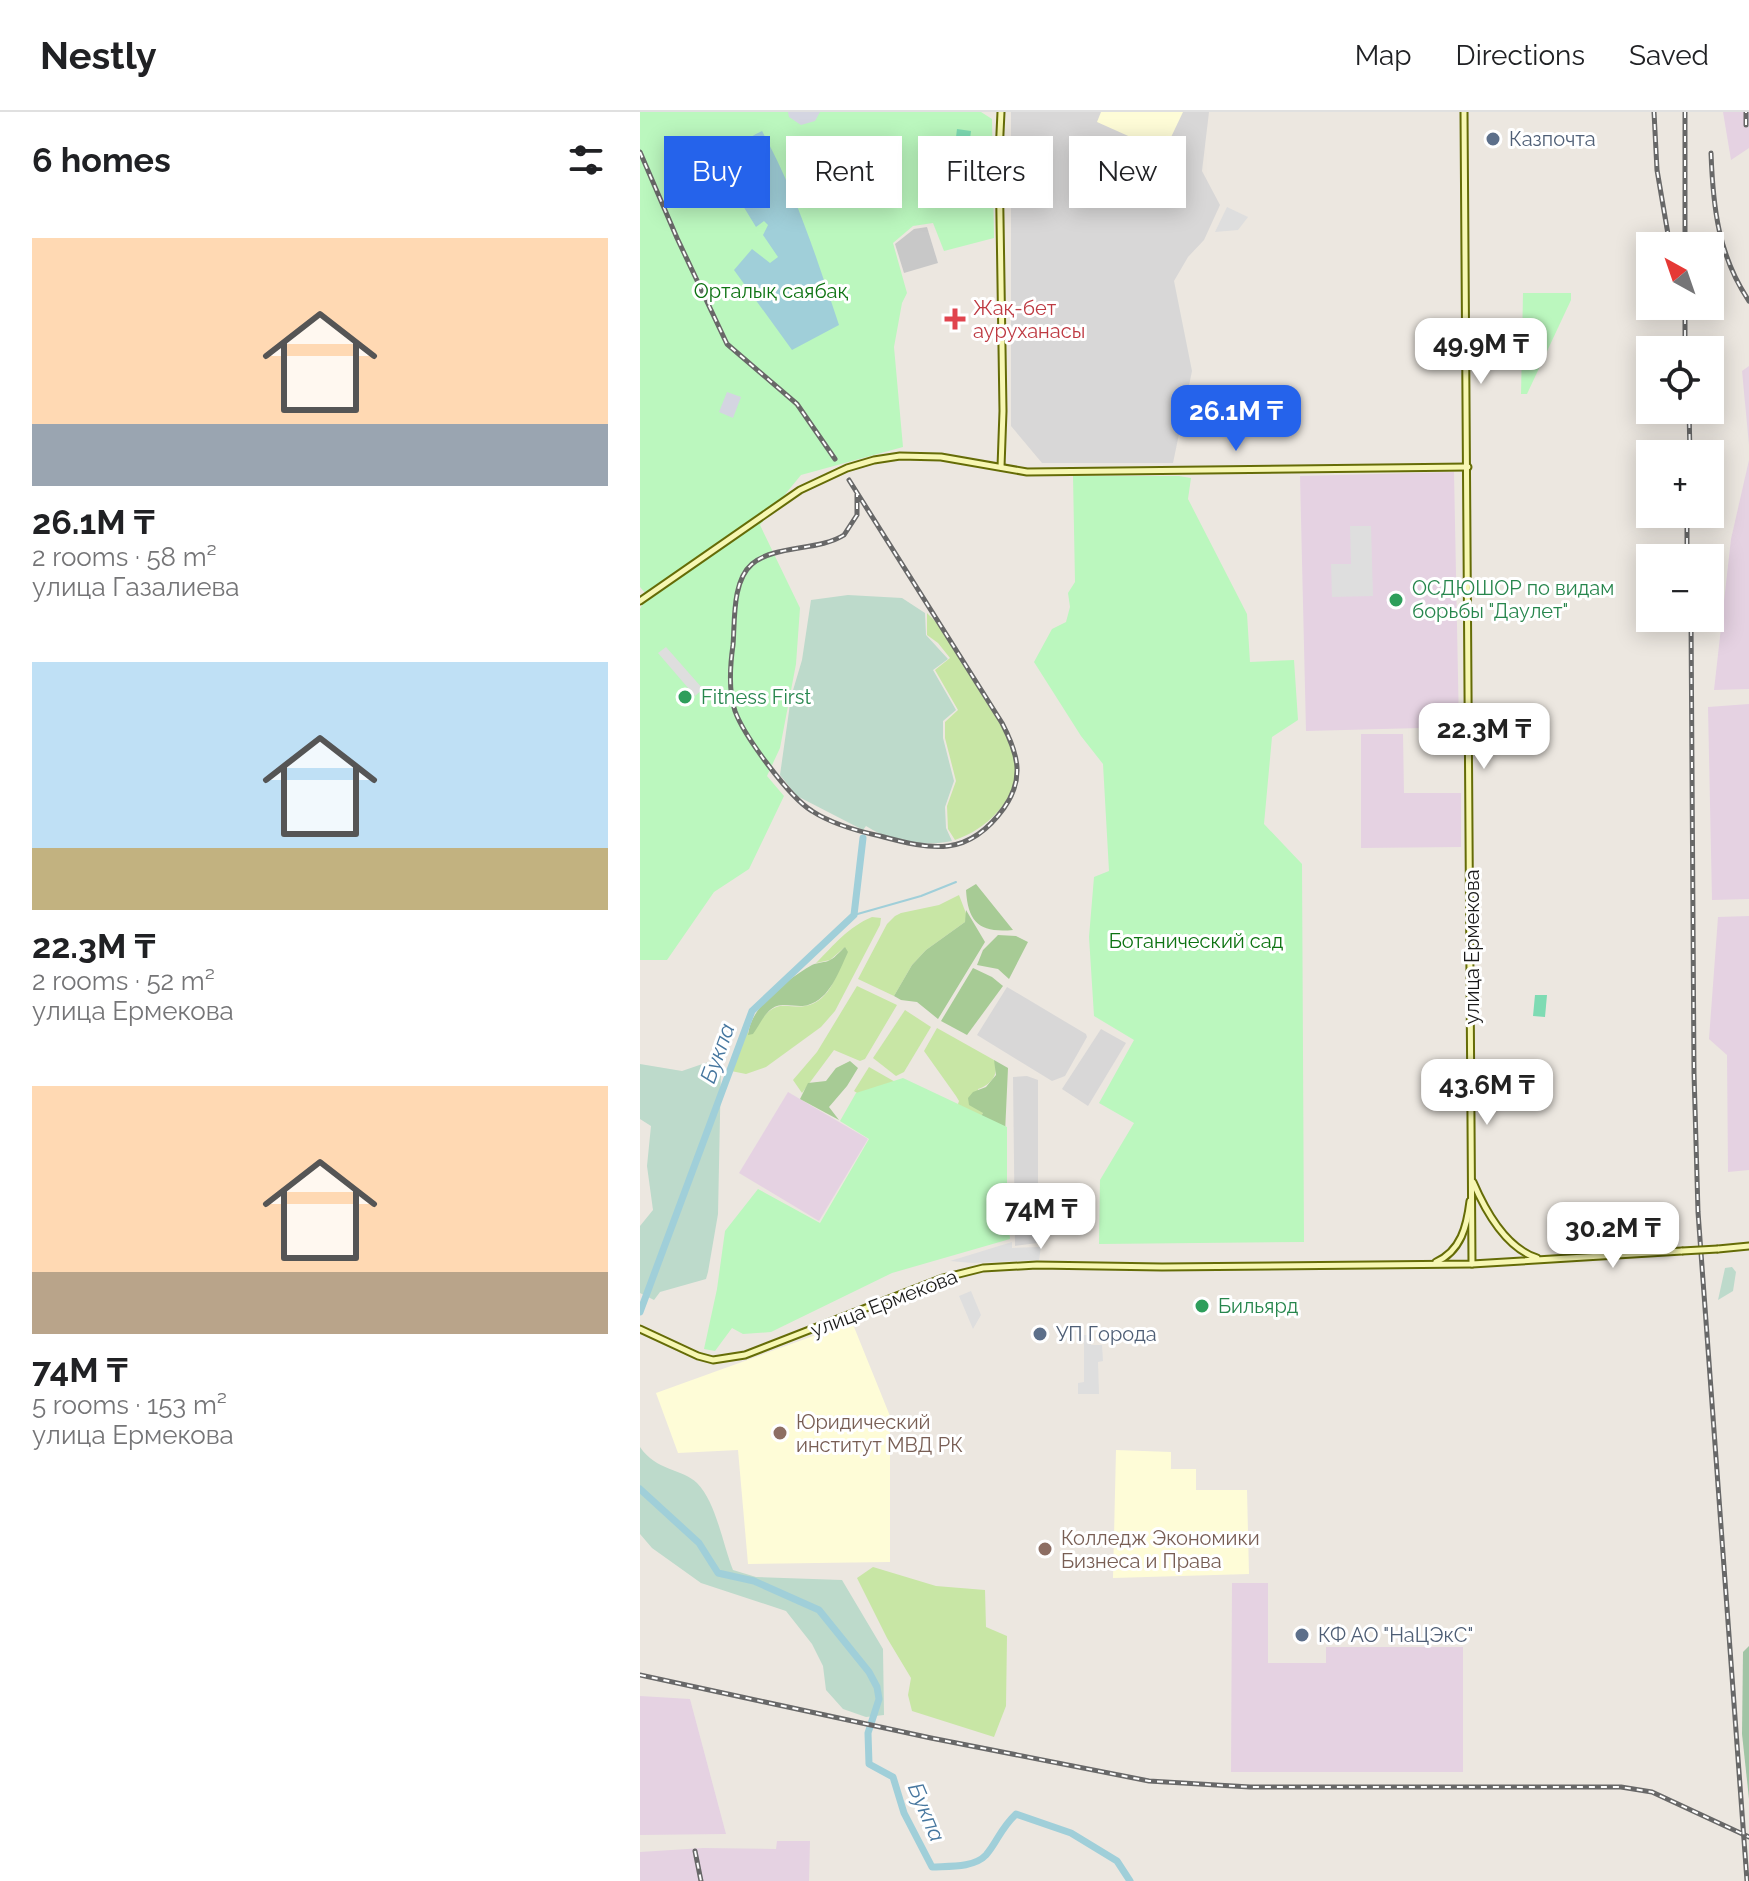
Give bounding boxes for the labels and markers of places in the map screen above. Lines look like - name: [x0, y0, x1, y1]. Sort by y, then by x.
- place label: Казпочта: [1509, 127, 1596, 151]
- marker: Казпочта: [1484, 130, 1502, 148]
- place label: Жақ-бет ауруханасы: [973, 296, 1085, 343]
- marker: Жақ-бет ауруханасы: [944, 308, 966, 330]
- pin: 49.9M ₸: [1407, 318, 1555, 386]
- pin: 26.1M ₸: [1162, 385, 1310, 453]
- place label: ОСДЮШОР по видам борьбы "Даулет": [1412, 576, 1614, 623]
- marker: ОСДЮШОР по видам борьбы "Даулет": [1387, 591, 1405, 609]
- place label: Fitness First: [701, 685, 811, 709]
- marker: Fitness First: [676, 688, 694, 706]
- pin: 22.3M ₸: [1410, 703, 1558, 771]
- pin: 43.6M ₸: [1413, 1059, 1561, 1127]
- pin: 74M ₸: [985, 1183, 1097, 1251]
- pin: 30.2M ₸: [1539, 1202, 1687, 1270]
- place label: Бильярд: [1218, 1294, 1299, 1318]
- marker: Бильярд: [1193, 1297, 1211, 1315]
- place label: УП Города: [1056, 1322, 1157, 1346]
- marker: УП Города: [1031, 1325, 1049, 1343]
- place label: Юридический институт МВД РК: [796, 1410, 963, 1457]
- marker: Юридический институт МВД РК: [771, 1424, 789, 1442]
- place label: Колледж Экономики Бизнеса и Права: [1061, 1526, 1260, 1573]
- marker: Колледж Экономики Бизнеса и Права: [1036, 1540, 1054, 1558]
- place label: КФ АО "НаЦЭкС": [1318, 1623, 1473, 1647]
- marker: КФ АО "НаЦЭкС": [1293, 1626, 1311, 1644]

